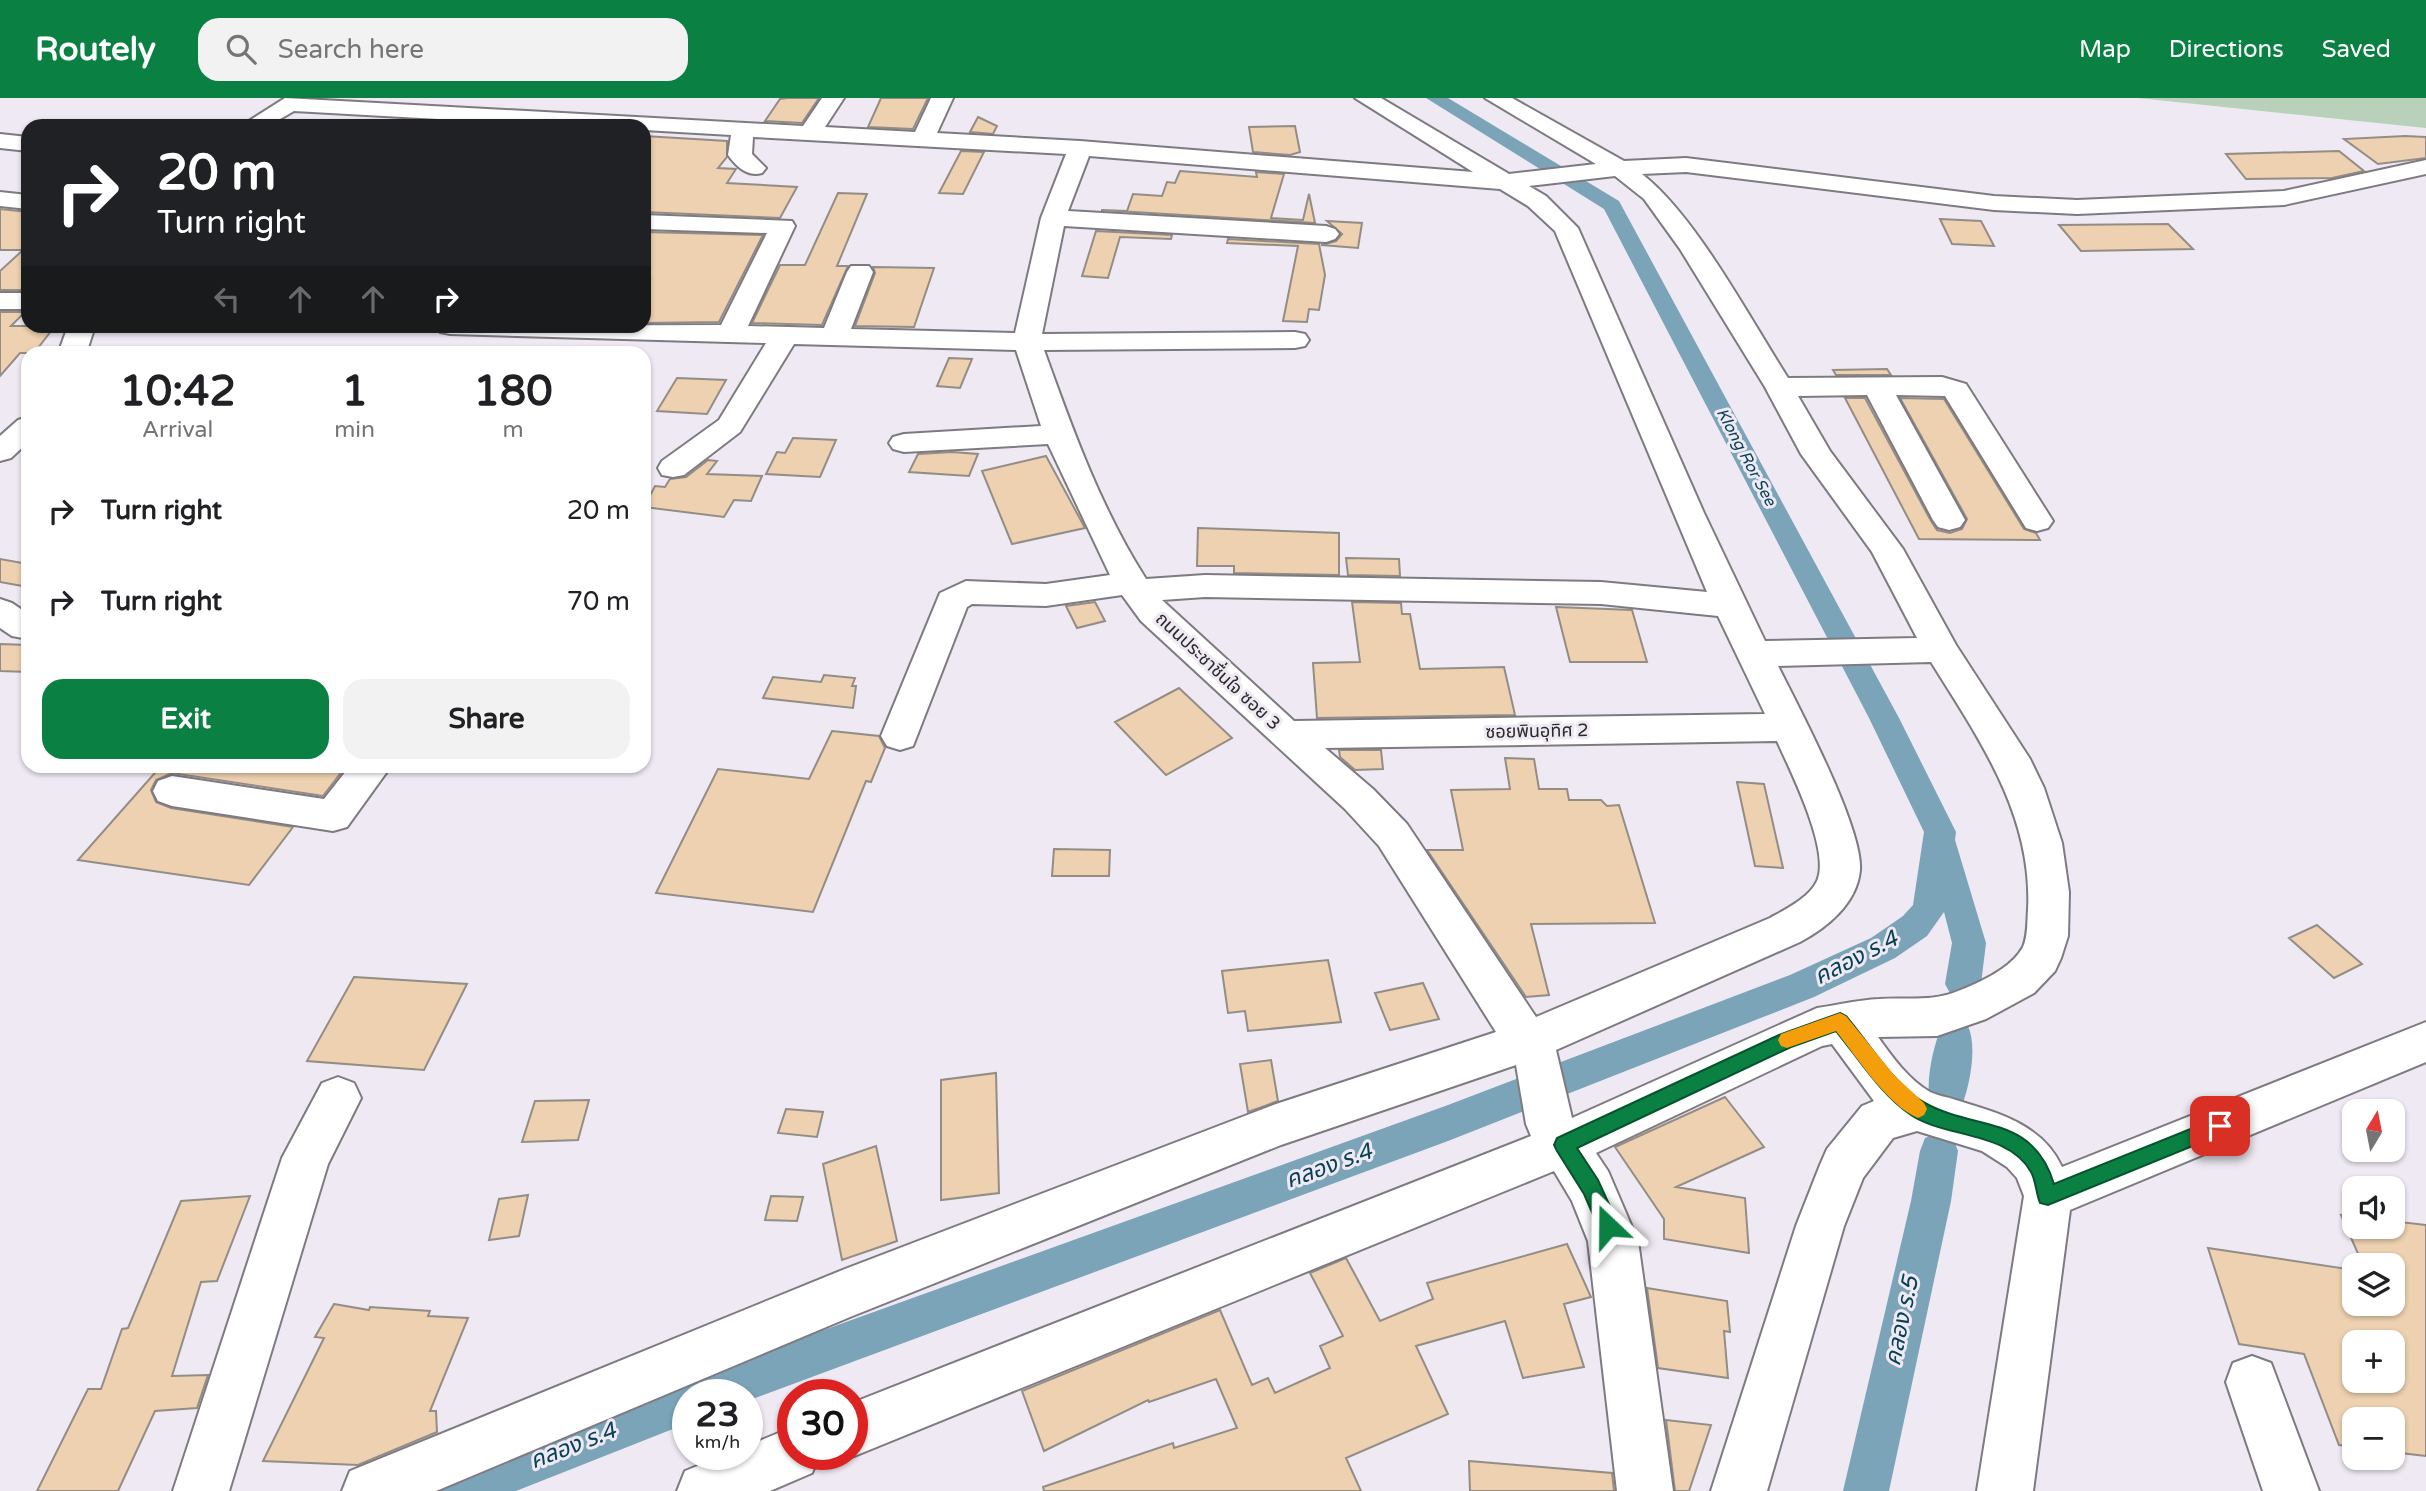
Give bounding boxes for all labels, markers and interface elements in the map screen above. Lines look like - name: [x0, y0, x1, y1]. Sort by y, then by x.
- search box: [198, 18, 688, 81]
- text: Routely: [35, 30, 156, 69]
- icon: search: [222, 30, 260, 68]
- text: Search here: [278, 34, 424, 65]
- text: Map: [2079, 35, 2131, 64]
- text: Directions: [2169, 35, 2284, 64]
- text: Saved: [2322, 35, 2391, 64]
- text: 20 m: [157, 144, 276, 203]
- icon: right: [42, 147, 133, 238]
- text: Turn right: [157, 204, 306, 242]
- icon: left: [208, 280, 246, 318]
- icon: ahead: [281, 280, 319, 318]
- icon: ahead: [354, 280, 392, 318]
- icon: right: [427, 280, 465, 318]
- text: 10:42: [119, 366, 236, 417]
- text: 1: [341, 366, 368, 417]
- text: 180: [473, 366, 553, 417]
- water label: Klong Ror See: [1712, 405, 1781, 510]
- text: Arrival: [142, 416, 213, 444]
- text: min: [334, 416, 375, 444]
- text: m: [502, 416, 524, 444]
- icon: right: [42, 492, 80, 530]
- text: Turn right: [101, 495, 222, 526]
- text: 20 m: [567, 495, 630, 526]
- icon: right: [42, 583, 80, 621]
- text: Turn right: [101, 586, 222, 617]
- text: 70 m: [567, 586, 630, 617]
- street label: ถนนประชาชื่นใจ ซอย 3: [1151, 606, 1286, 735]
- button: Exit: [42, 679, 329, 759]
- button: Share: [343, 679, 630, 759]
- street label: ซอยพินอุทิศ 2: [1485, 719, 1589, 743]
- water label: คลอง ร.4: [1810, 924, 1904, 991]
- pin: [2190, 1096, 2250, 1156]
- north arrow: [2342, 1099, 2404, 1162]
- map controls: [2342, 1099, 2405, 1470]
- icon: arrive: [2201, 1107, 2239, 1145]
- water label: คลอง ร.4: [1282, 1137, 1378, 1195]
- button: sound: [2342, 1176, 2405, 1239]
- position arrow: [1571, 1189, 1645, 1263]
- button: layers: [2342, 1253, 2405, 1316]
- water label: คลอง ร.5: [1879, 1271, 1926, 1368]
- button: +: [2342, 1330, 2405, 1393]
- speed limit sign: 30: [777, 1379, 868, 1470]
- text: 23: [696, 1394, 739, 1436]
- button: −: [2342, 1407, 2405, 1470]
- water label: คลอง ร.4: [526, 1416, 621, 1475]
- text: km/h: [695, 1431, 740, 1453]

